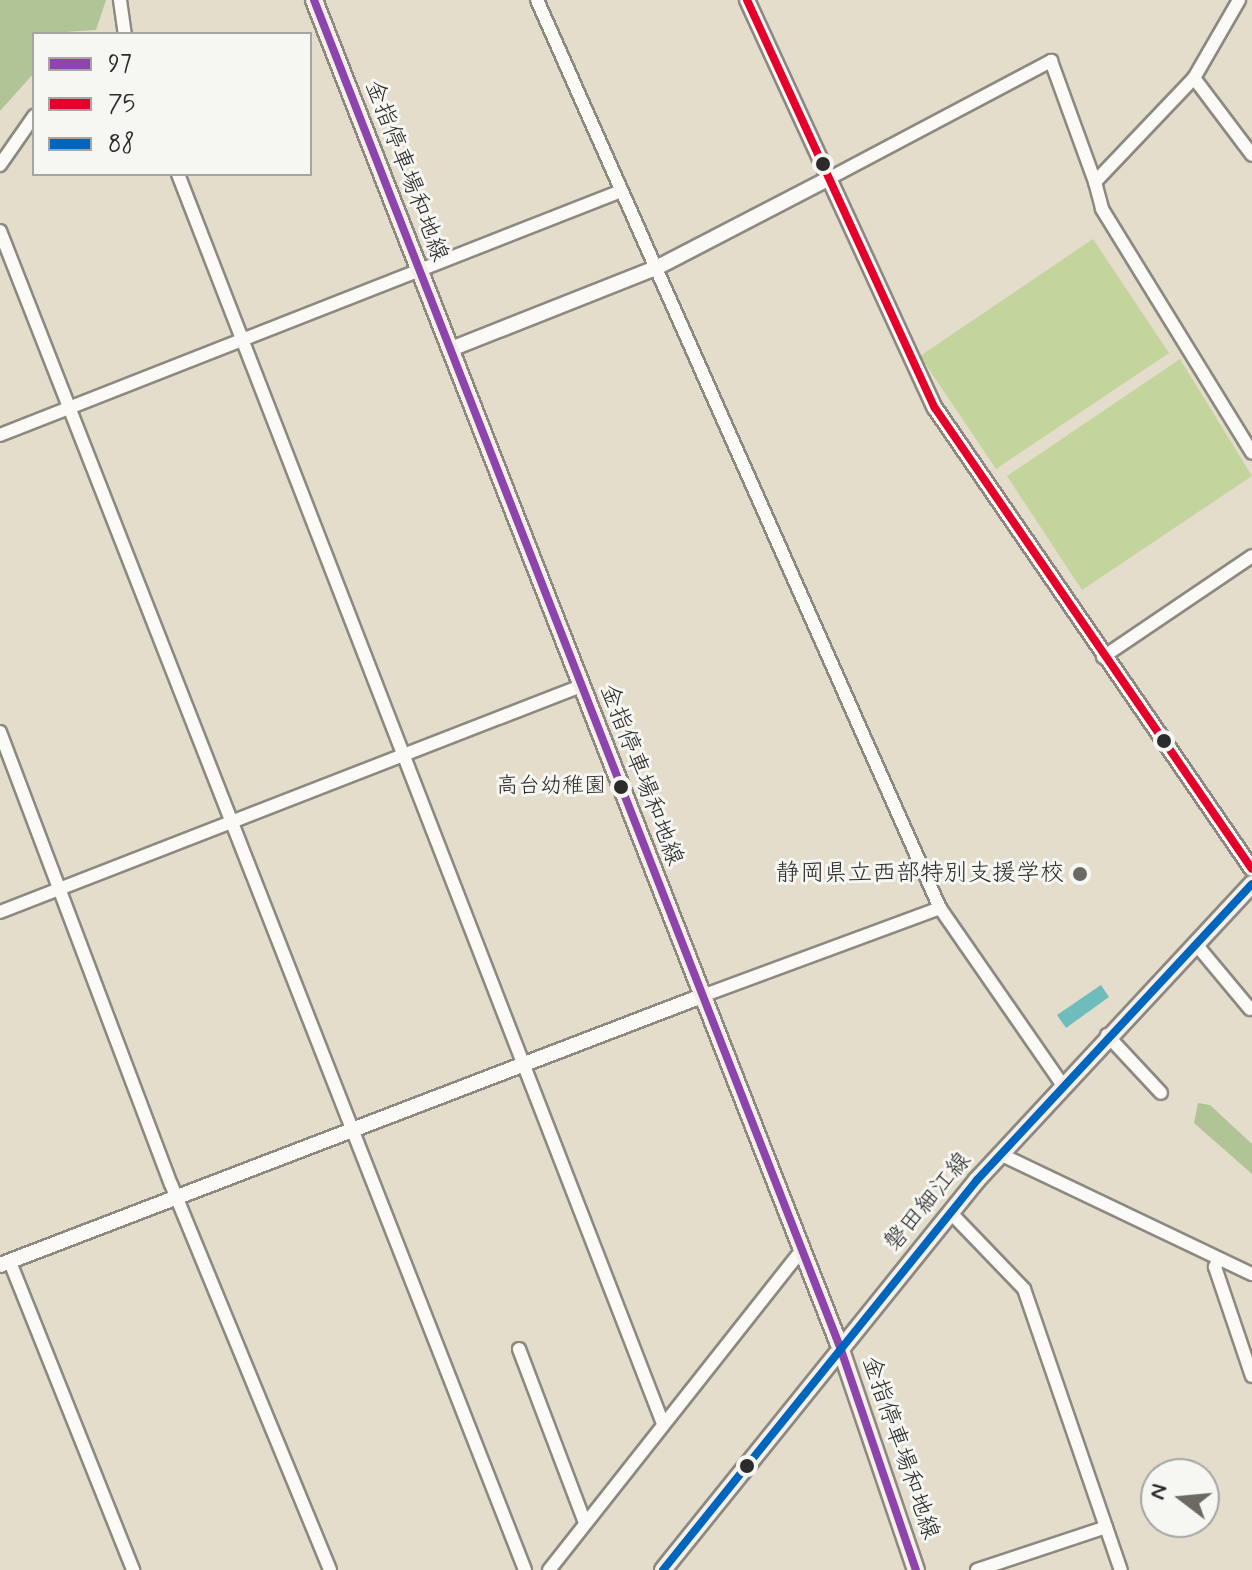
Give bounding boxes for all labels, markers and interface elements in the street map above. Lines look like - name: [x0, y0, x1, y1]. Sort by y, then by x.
- legend: [32, 32, 312, 176]
- text: 97: [108, 49, 132, 80]
- street label: 金指停車場和地線: [358, 76, 454, 266]
- text: 75: [108, 89, 135, 120]
- text: 88: [108, 129, 135, 160]
- unlabelled marker: [815, 156, 831, 172]
- street label: 金指停車場和地線: [593, 680, 689, 870]
- unlabelled marker: [1156, 733, 1172, 749]
- place label: 高台幼稚園: [496, 774, 606, 800]
- marker: 高台幼稚園: [613, 779, 629, 795]
- place label: 静岡県立西部特別支援学校: [776, 860, 1064, 888]
- marker: 静岡県立西部特別支援学校: [1071, 865, 1089, 883]
- street label: 磐田細江線: [878, 1147, 978, 1257]
- street label: 金指停車場和地線: [855, 1353, 945, 1543]
- unlabelled marker: [739, 1458, 755, 1474]
- north arrow: [1140, 1458, 1220, 1538]
- text: N: [1143, 1481, 1174, 1503]

